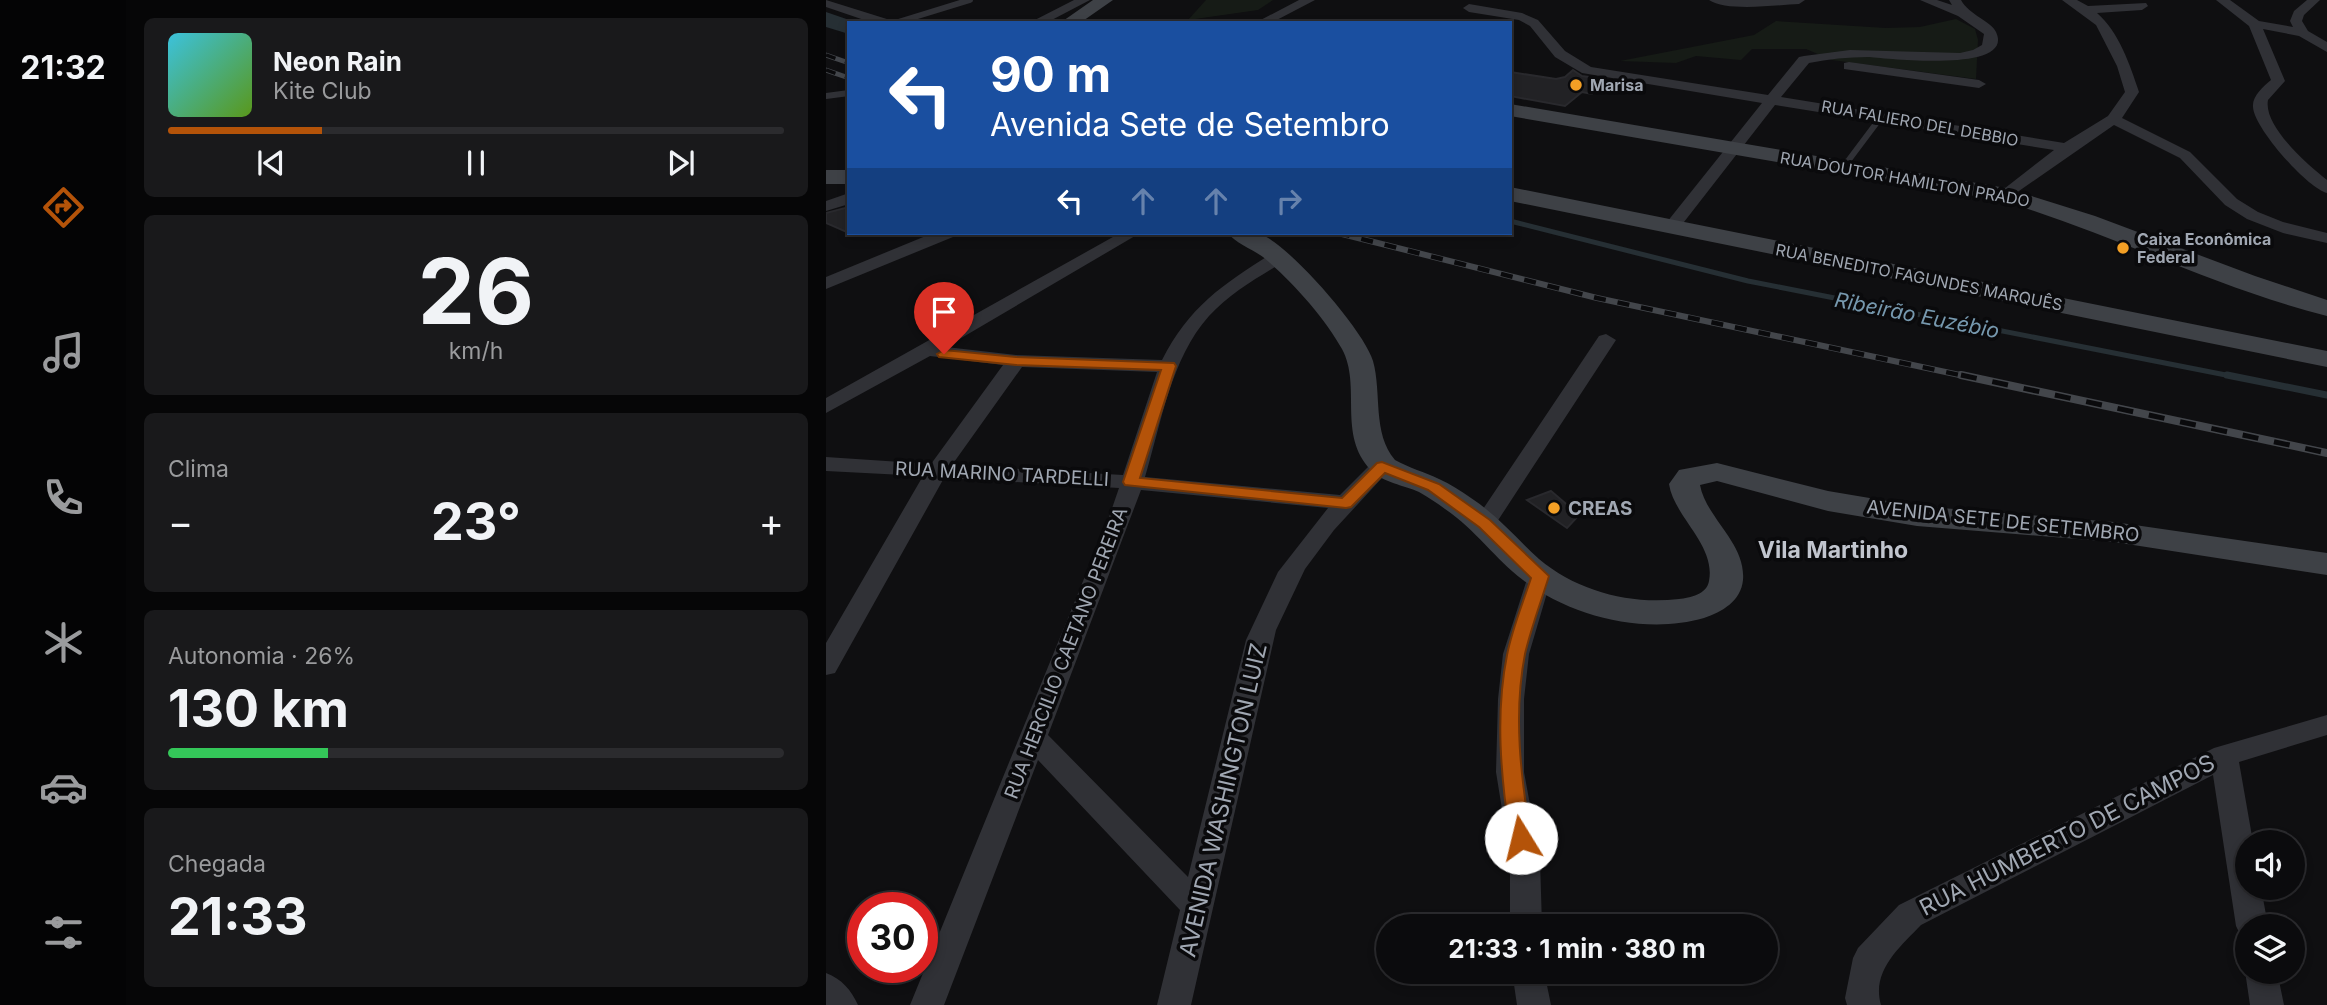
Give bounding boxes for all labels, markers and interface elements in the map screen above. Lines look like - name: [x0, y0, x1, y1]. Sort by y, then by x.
- text: 90 m: [990, 45, 1111, 104]
- text: Neon Rain: [273, 46, 402, 77]
- text: 21:32: [20, 48, 106, 87]
- icon: left: [875, 49, 966, 140]
- place label: Marisa: [1590, 75, 1643, 95]
- text: Kite Club: [273, 77, 372, 105]
- marker: Marisa: [1568, 77, 1584, 93]
- street label: RUA FALIERO DEL DEBBIO: [1820, 96, 2020, 150]
- text: Avenida Sete de Setembro: [990, 105, 1390, 144]
- icon: previous: [252, 144, 290, 182]
- icon: pause: [457, 144, 495, 182]
- icon: next: [662, 144, 700, 182]
- street label: RUA DOUTOR HAMILTON PRADO: [1779, 147, 2031, 211]
- icon: left: [1051, 182, 1089, 220]
- icon: ahead: [1124, 182, 1162, 220]
- icon: ahead: [1197, 182, 1235, 220]
- icon: right: [1270, 182, 1308, 220]
- icon: directions: [39, 183, 88, 232]
- place label: Caixa Econômica Federal: [2137, 229, 2271, 267]
- text: 26: [418, 236, 534, 346]
- street label: RUA BENEDITO FAGUNDES MARQUÊS: [1774, 239, 2064, 315]
- marker: Caixa Econômica Federal: [2115, 240, 2131, 256]
- pin: [914, 282, 974, 354]
- water label: Ribeirão Euzébio: [1833, 287, 2001, 343]
- icon: arrive: [925, 293, 963, 331]
- icon: music: [39, 328, 88, 377]
- text: km/h: [449, 337, 503, 365]
- text: Clima: [168, 455, 229, 483]
- street label: RUA MARINO TARDELLI: [895, 457, 1109, 491]
- icon: phone: [39, 473, 88, 522]
- text: 23°: [431, 490, 521, 553]
- street label: AVENIDA SETE DE SETEMBRO: [1866, 495, 2140, 547]
- place label: CREAS: [1568, 497, 1632, 520]
- text: −: [168, 499, 193, 545]
- text: +: [759, 499, 784, 545]
- marker: CREAS: [1546, 500, 1562, 516]
- street label: RUA HERCILIO CAETANO PEREIRA: [1000, 504, 1132, 802]
- district label: Vila Martinho: [1758, 536, 1908, 564]
- icon: climate: [39, 618, 88, 667]
- street label: AVENIDA WASHINGTON LUIZ: [1173, 640, 1273, 960]
- text: Autonomia · 26%: [168, 642, 355, 670]
- text: 130 km: [168, 677, 349, 740]
- street label: RUA HUMBERTO DE CAMPOS: [1915, 748, 2219, 922]
- icon: car: [39, 763, 88, 812]
- position arrow: [1484, 801, 1558, 875]
- map controls: [2235, 830, 2305, 984]
- button: sound: [2235, 830, 2305, 900]
- text: Chegada: [168, 850, 266, 878]
- text: 21:33: [168, 885, 308, 948]
- speed limit sign: 30: [847, 892, 938, 983]
- icon: filters: [39, 908, 88, 957]
- button: layers: [2235, 914, 2305, 984]
- text: 21:33 · 1 min · 380 m: [1448, 933, 1706, 964]

